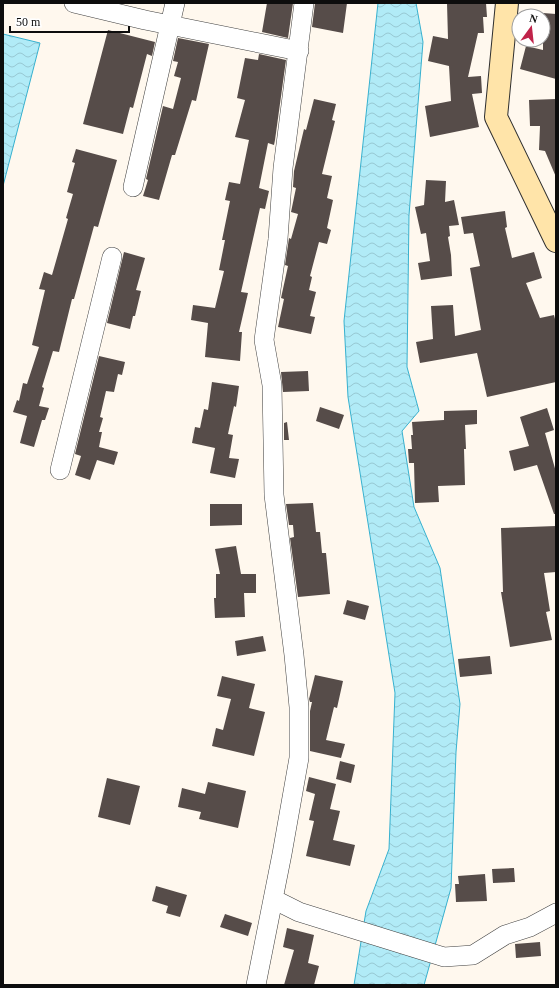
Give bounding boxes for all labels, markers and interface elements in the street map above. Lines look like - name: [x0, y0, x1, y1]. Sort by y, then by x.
- scale bar: [10, 8, 129, 34]
- north arrow: [511, 8, 551, 48]
- text: N: [528, 12, 539, 25]
- text: 50 m: [16, 15, 41, 29]

